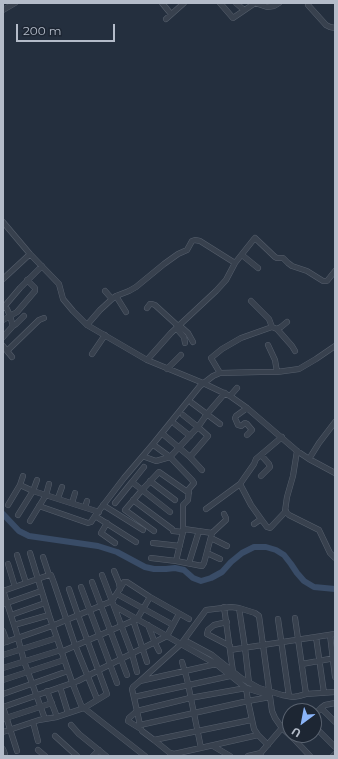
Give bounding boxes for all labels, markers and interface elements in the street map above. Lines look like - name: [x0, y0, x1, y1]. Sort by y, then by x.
- scale bar: [18, 16, 117, 42]
- text: 200 m: [23, 23, 62, 38]
- north arrow: [282, 703, 322, 743]
- text: U: [289, 724, 304, 741]

